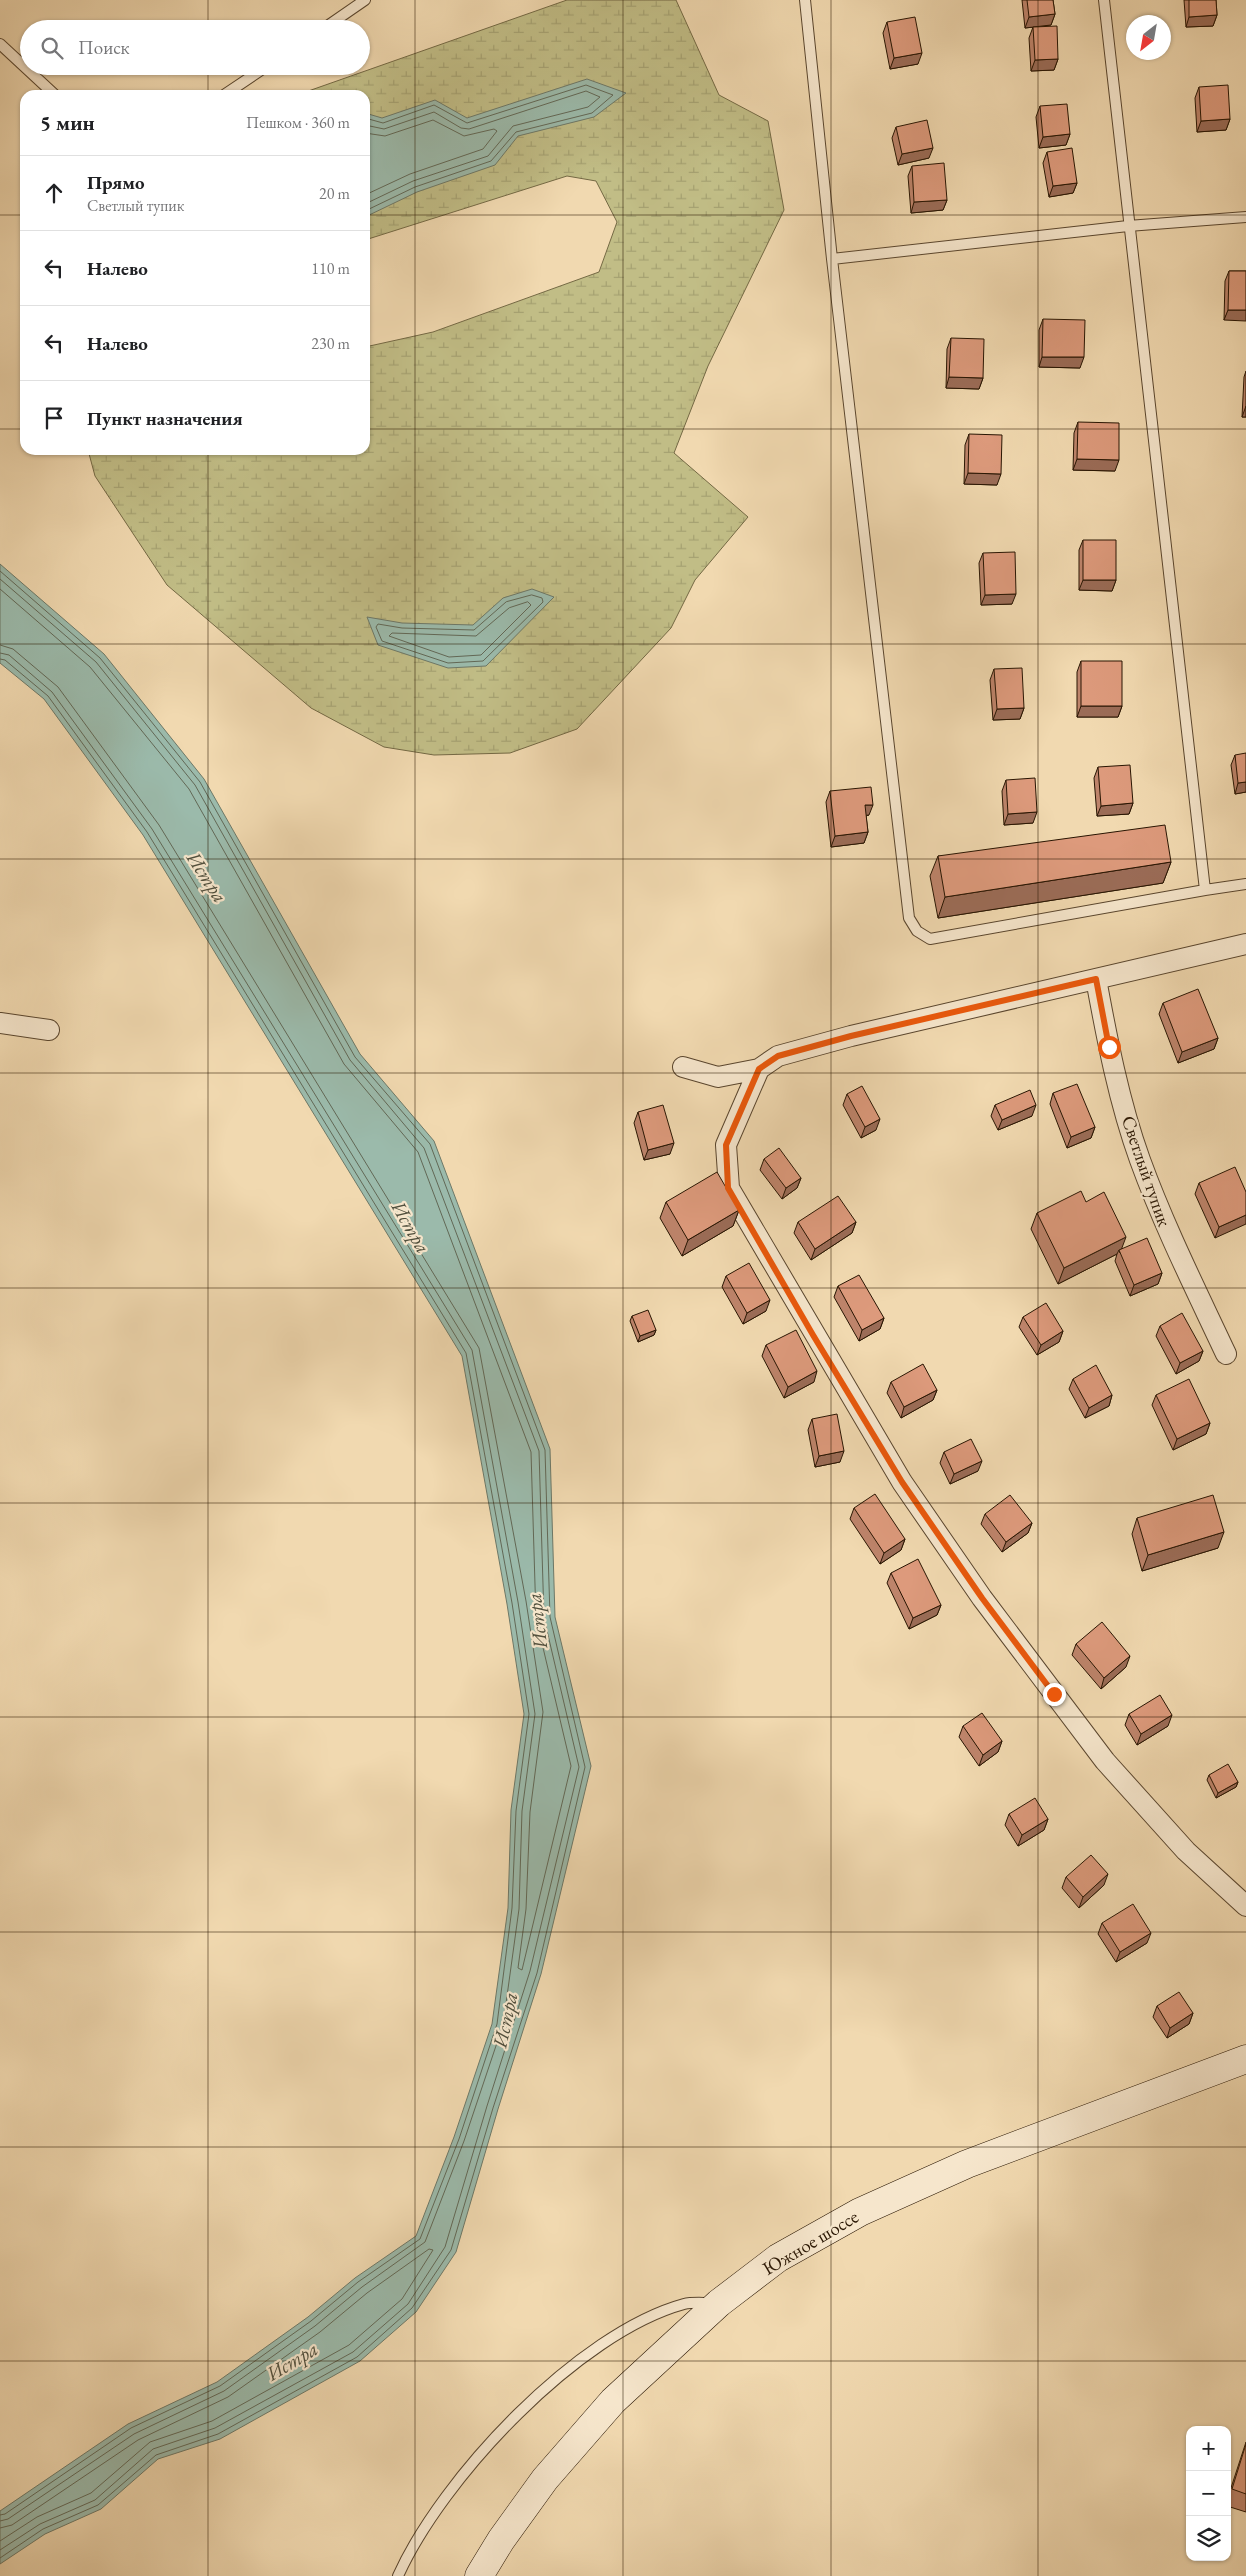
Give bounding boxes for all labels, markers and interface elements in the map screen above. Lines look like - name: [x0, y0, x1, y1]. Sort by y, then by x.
- north arrow: [1126, 15, 1171, 60]
- search box: [20, 20, 370, 75]
- icon: search: [38, 34, 66, 62]
- text: Поиск: [78, 35, 130, 60]
- text: 5 мин: [40, 109, 95, 136]
- text: Пешком · 360 m: [246, 112, 350, 133]
- text: Прямо: [87, 170, 145, 195]
- icon: ahead: [40, 179, 68, 207]
- text: 20 m: [319, 183, 350, 204]
- text: Светлый тупик: [87, 195, 184, 216]
- icon: left: [40, 254, 68, 282]
- text: Налево: [87, 256, 148, 281]
- text: 110 m: [311, 258, 350, 279]
- icon: left: [40, 329, 68, 357]
- text: Налево: [87, 331, 148, 356]
- text: 230 m: [311, 333, 350, 354]
- icon: arrive: [40, 404, 68, 432]
- text: Пункт назначения: [87, 406, 243, 431]
- water label: Истра: [180, 846, 233, 907]
- route start: [1098, 1036, 1121, 1059]
- street label: Светлый тупик: [1116, 1112, 1177, 1230]
- water label: Истра: [385, 1195, 436, 1258]
- water label: Истра: [521, 1592, 553, 1651]
- route end: [1043, 1683, 1066, 1706]
- water label: Истра: [486, 1990, 524, 2051]
- street label: Южное шоссе: [758, 2204, 863, 2281]
- water label: Истра: [261, 2335, 323, 2387]
- map controls: [1186, 2426, 1231, 2561]
- button: +: [1186, 2426, 1231, 2471]
- button: −: [1186, 2471, 1231, 2516]
- button: layers: [1186, 2516, 1231, 2561]

